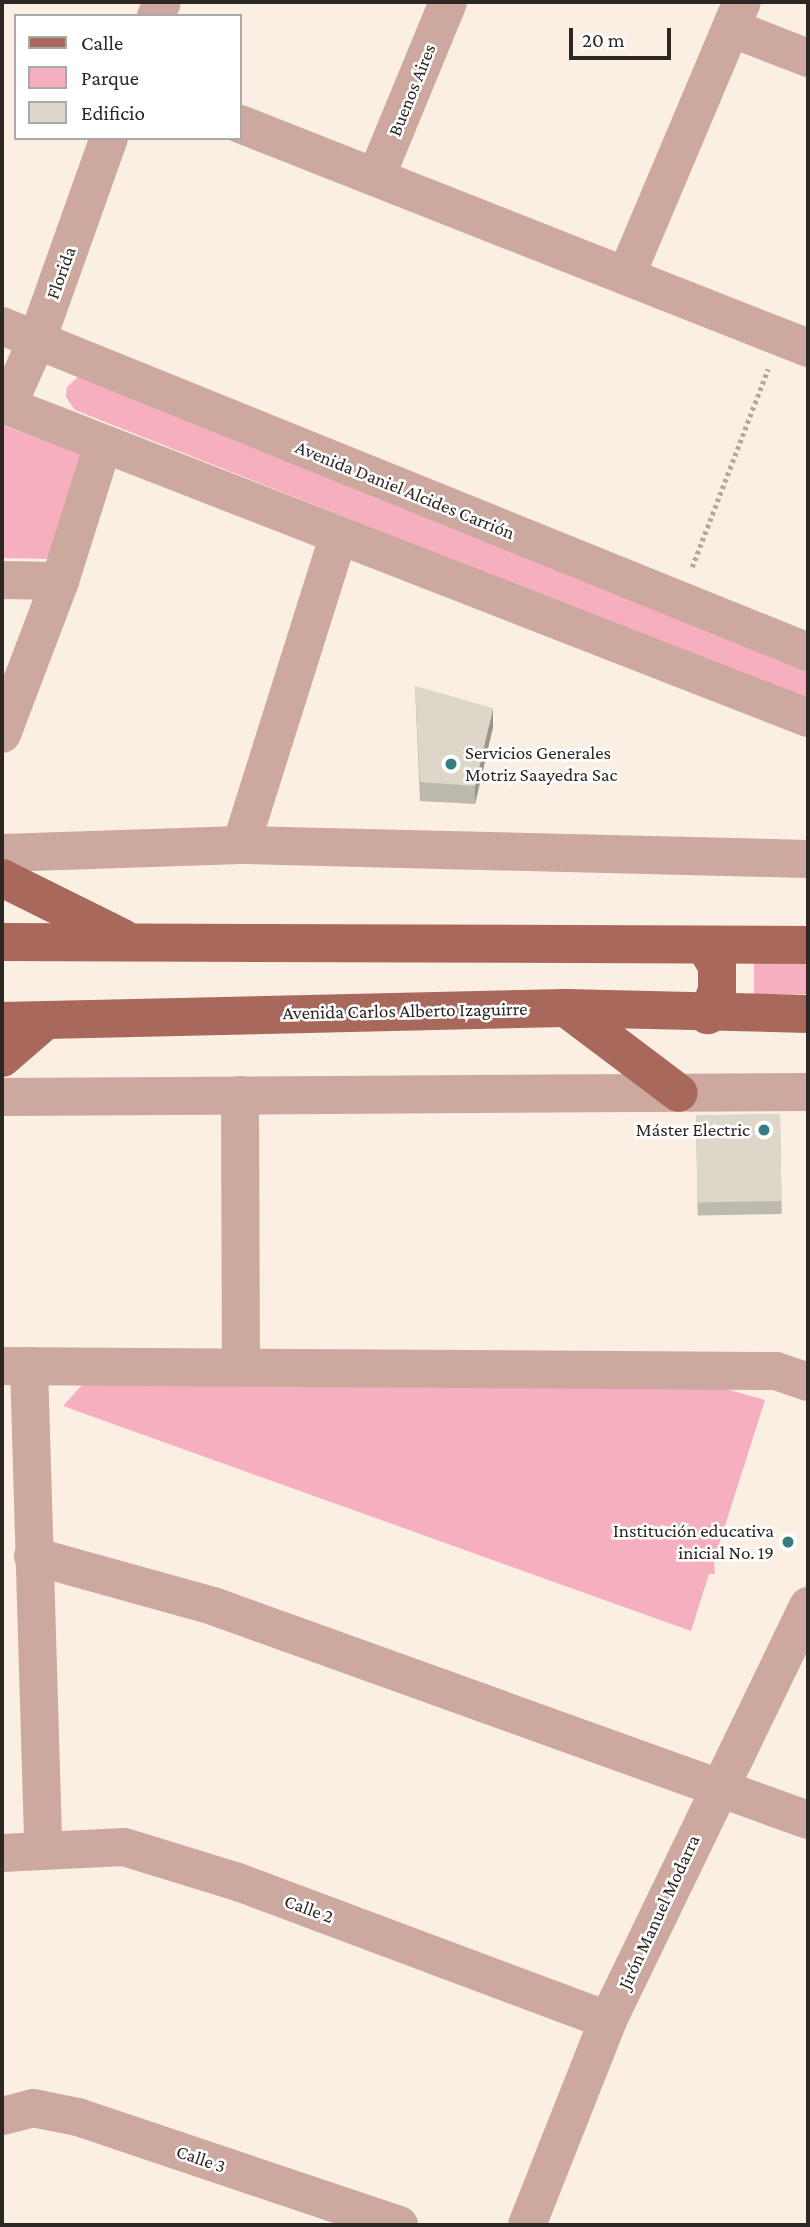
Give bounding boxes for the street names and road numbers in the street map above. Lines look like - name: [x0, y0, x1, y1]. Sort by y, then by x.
- street label: Buenos Aires: [383, 41, 441, 139]
- street label: Florida: [41, 244, 81, 302]
- street label: Avenida Daniel Alcides Carrión: [292, 436, 518, 544]
- street label: Avenida Carlos Alberto Izaguirre: [282, 997, 528, 1025]
- street label: Jirón Manuel Modarra: [613, 1831, 705, 1993]
- street label: Calle 2: [281, 1890, 337, 1928]
- street label: Calle 3: [173, 2140, 229, 2178]

